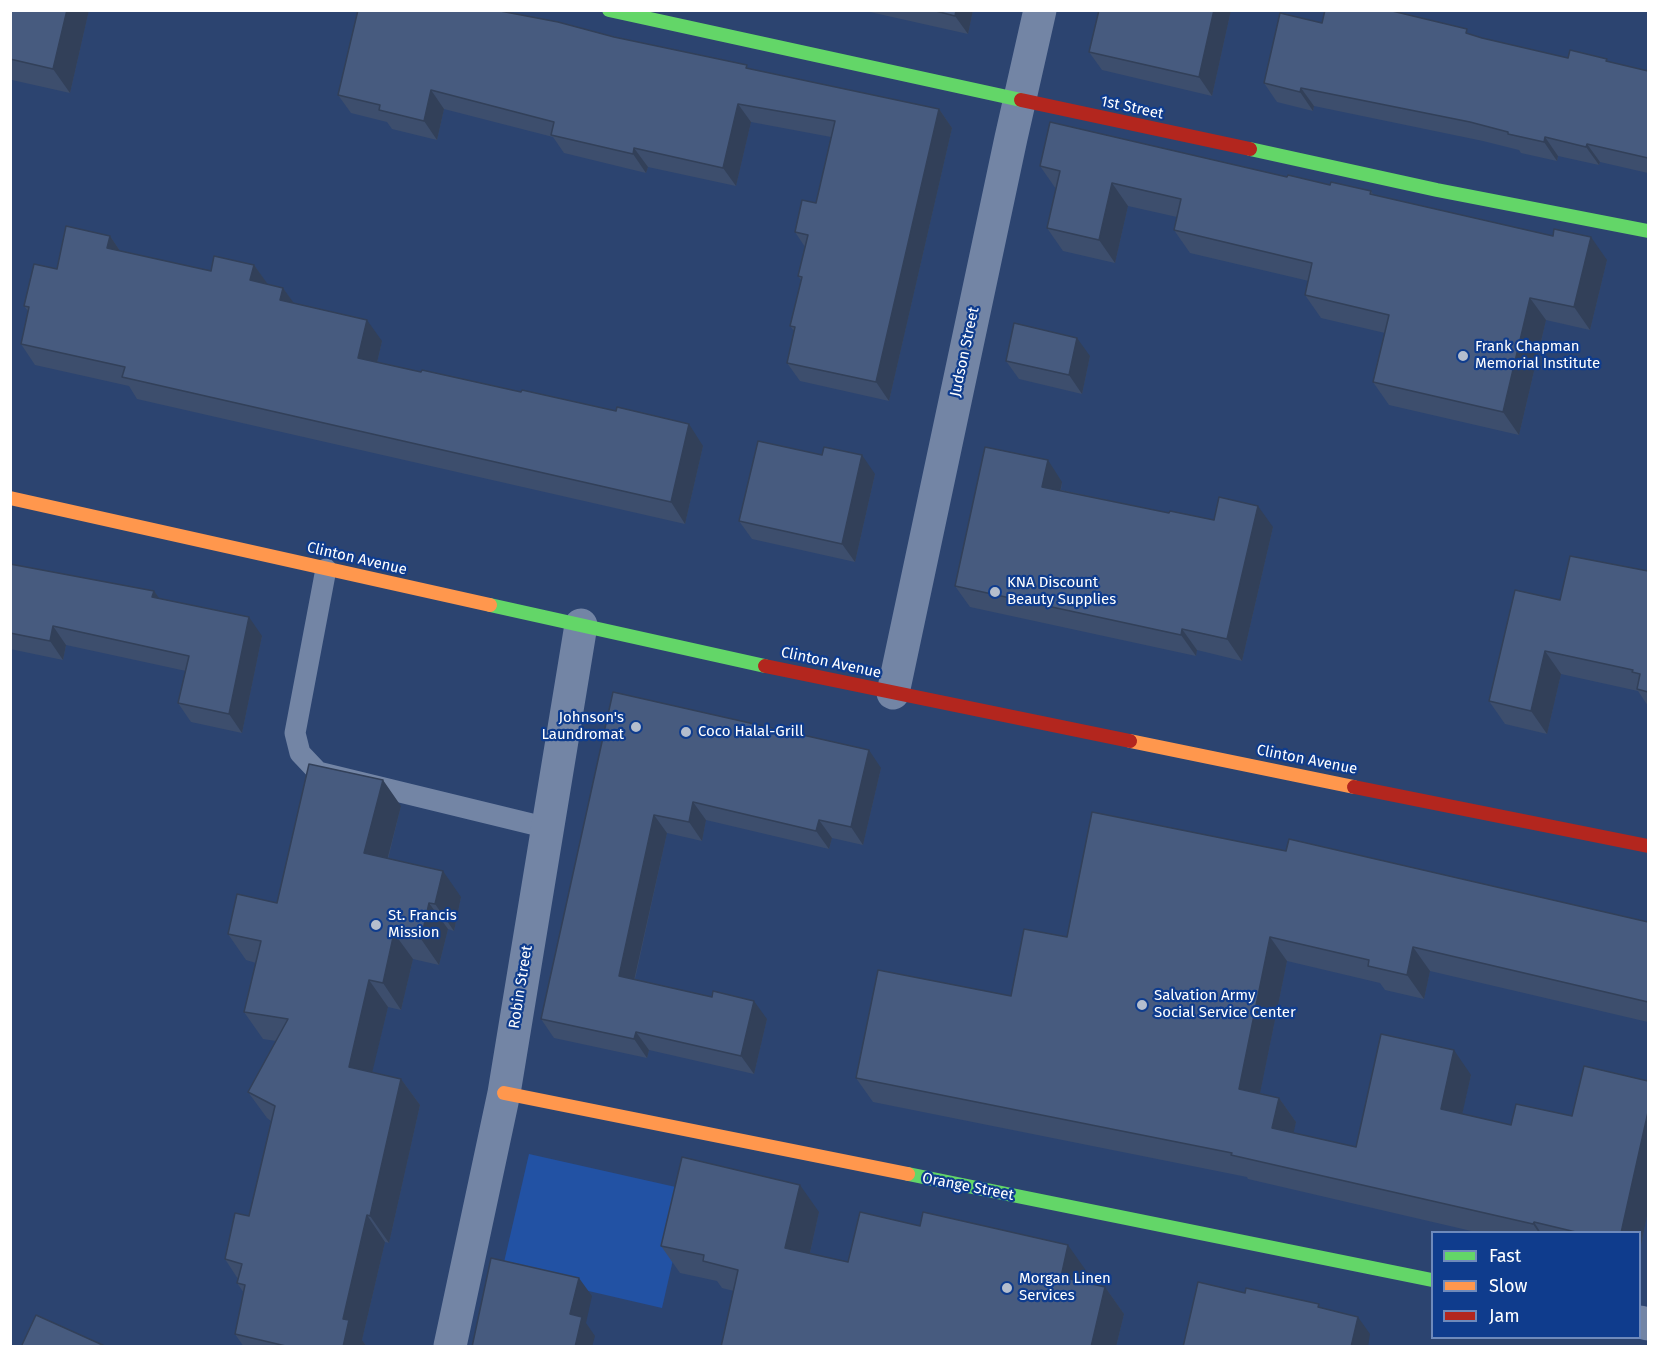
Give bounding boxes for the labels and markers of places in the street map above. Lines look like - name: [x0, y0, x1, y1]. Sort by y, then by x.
- place label: Frank Chapman Memorial Institute: [1475, 338, 1600, 373]
- marker: Frank Chapman Memorial Institute: [1456, 349, 1470, 363]
- place label: KNA Discount Beauty Supplies: [1007, 574, 1116, 609]
- marker: KNA Discount Beauty Supplies: [988, 585, 1002, 599]
- place label: Johnson's Laundromat: [542, 709, 624, 744]
- marker: Johnson's Laundromat: [629, 720, 643, 734]
- place label: Coco Halal-Grill: [698, 723, 804, 741]
- marker: Coco Halal-Grill: [679, 725, 693, 739]
- place label: St. Francis Mission: [388, 907, 457, 942]
- marker: St. Francis Mission: [369, 918, 383, 932]
- place label: Salvation Army Social Service Center: [1154, 987, 1296, 1022]
- marker: Salvation Army Social Service Center: [1135, 998, 1149, 1012]
- place label: Morgan Linen Services: [1019, 1270, 1111, 1305]
- marker: Morgan Linen Services: [1000, 1281, 1014, 1295]

